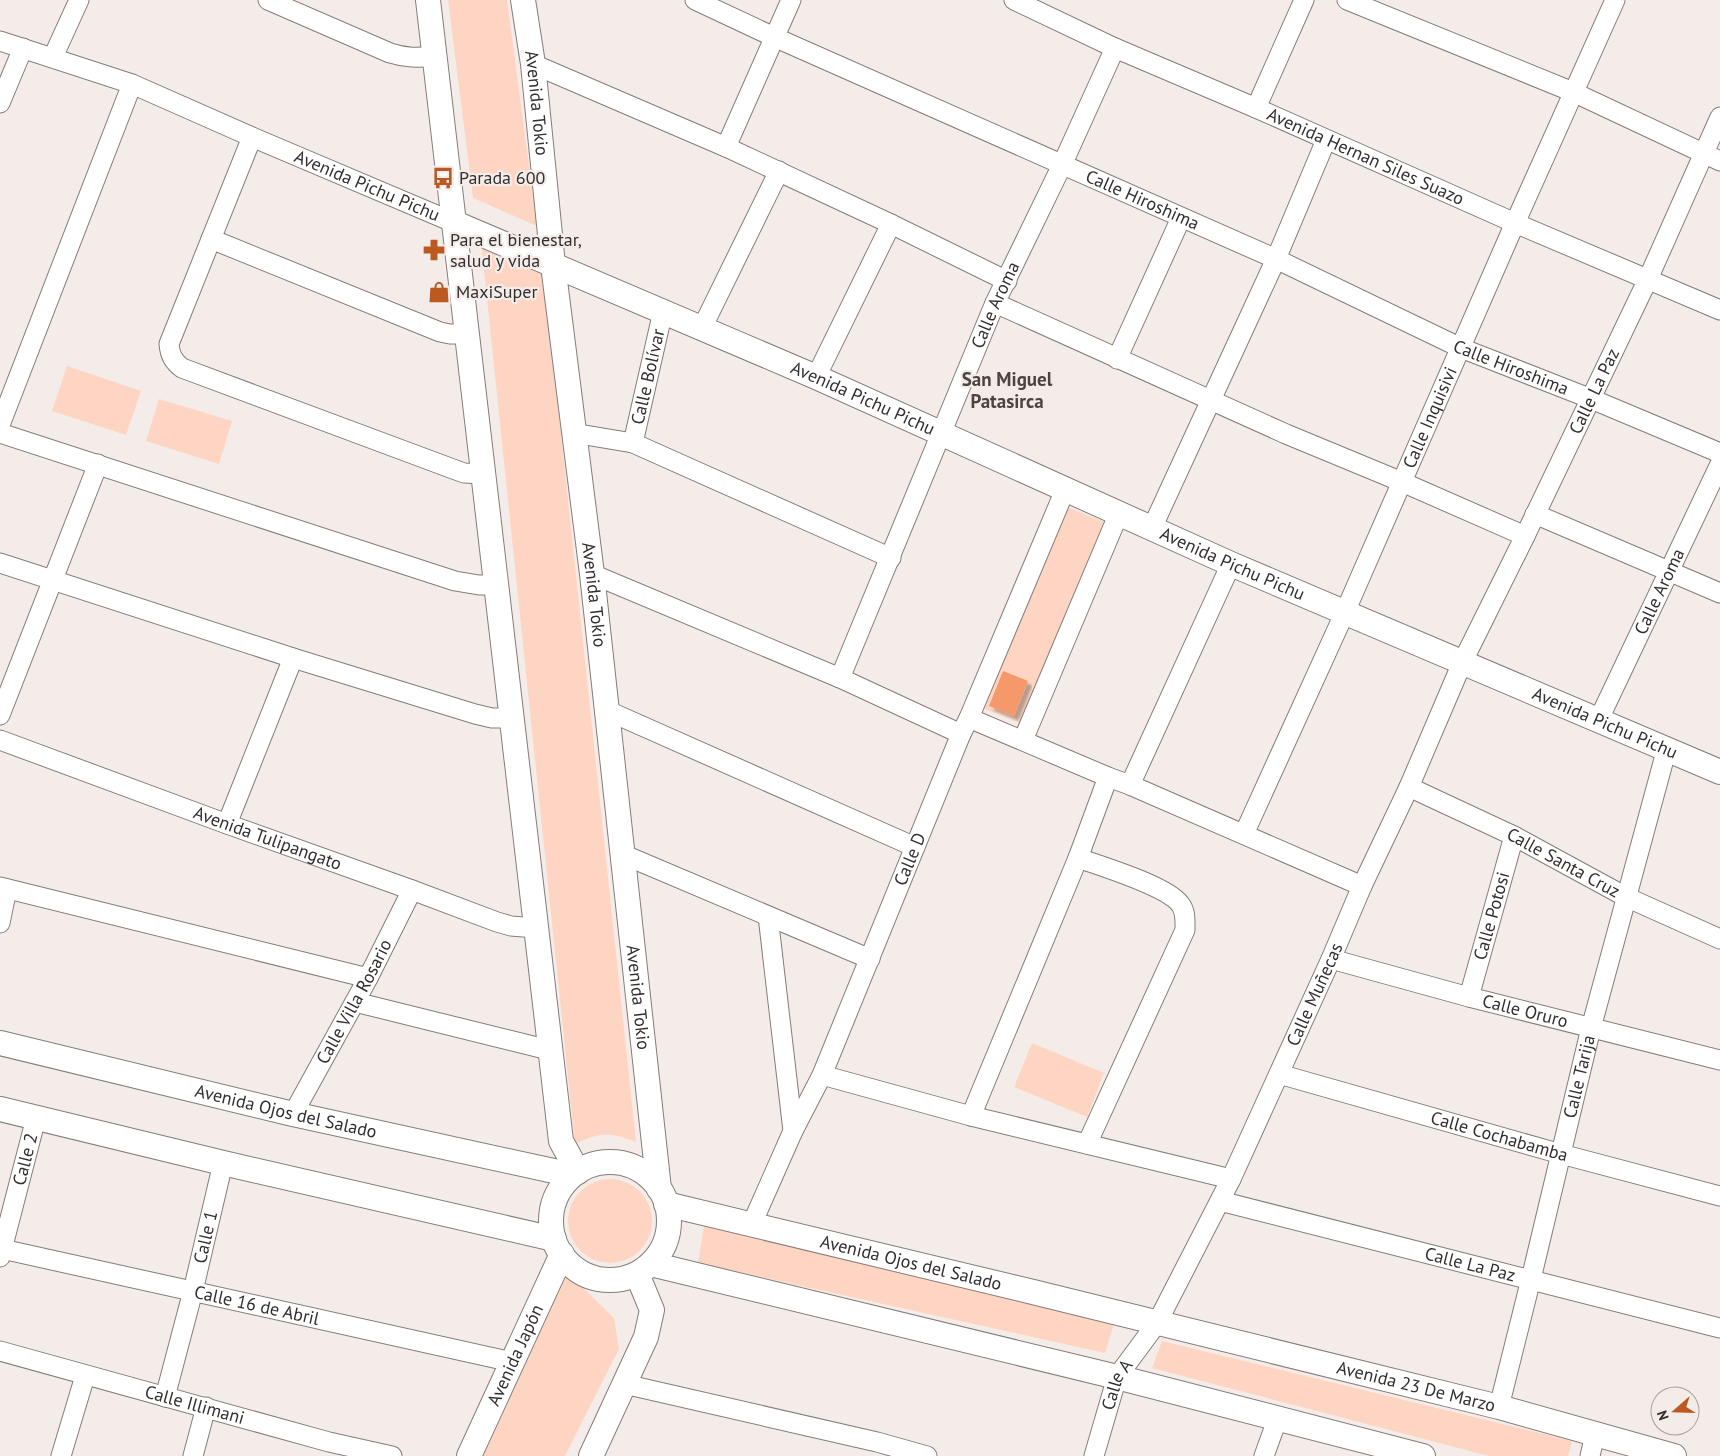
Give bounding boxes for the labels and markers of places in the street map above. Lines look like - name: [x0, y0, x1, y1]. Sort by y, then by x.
- bus stop icon: Parada 600: [430, 165, 456, 191]
- place label: Parada 600: [459, 166, 545, 189]
- place label: Para el bienestar, salud y vida: [450, 228, 582, 272]
- pharmacy icon: Para el bienestar, salud y vida: [421, 237, 447, 263]
- shop icon: MaxiSuper: [426, 279, 452, 305]
- place label: MaxiSuper: [456, 280, 538, 303]

